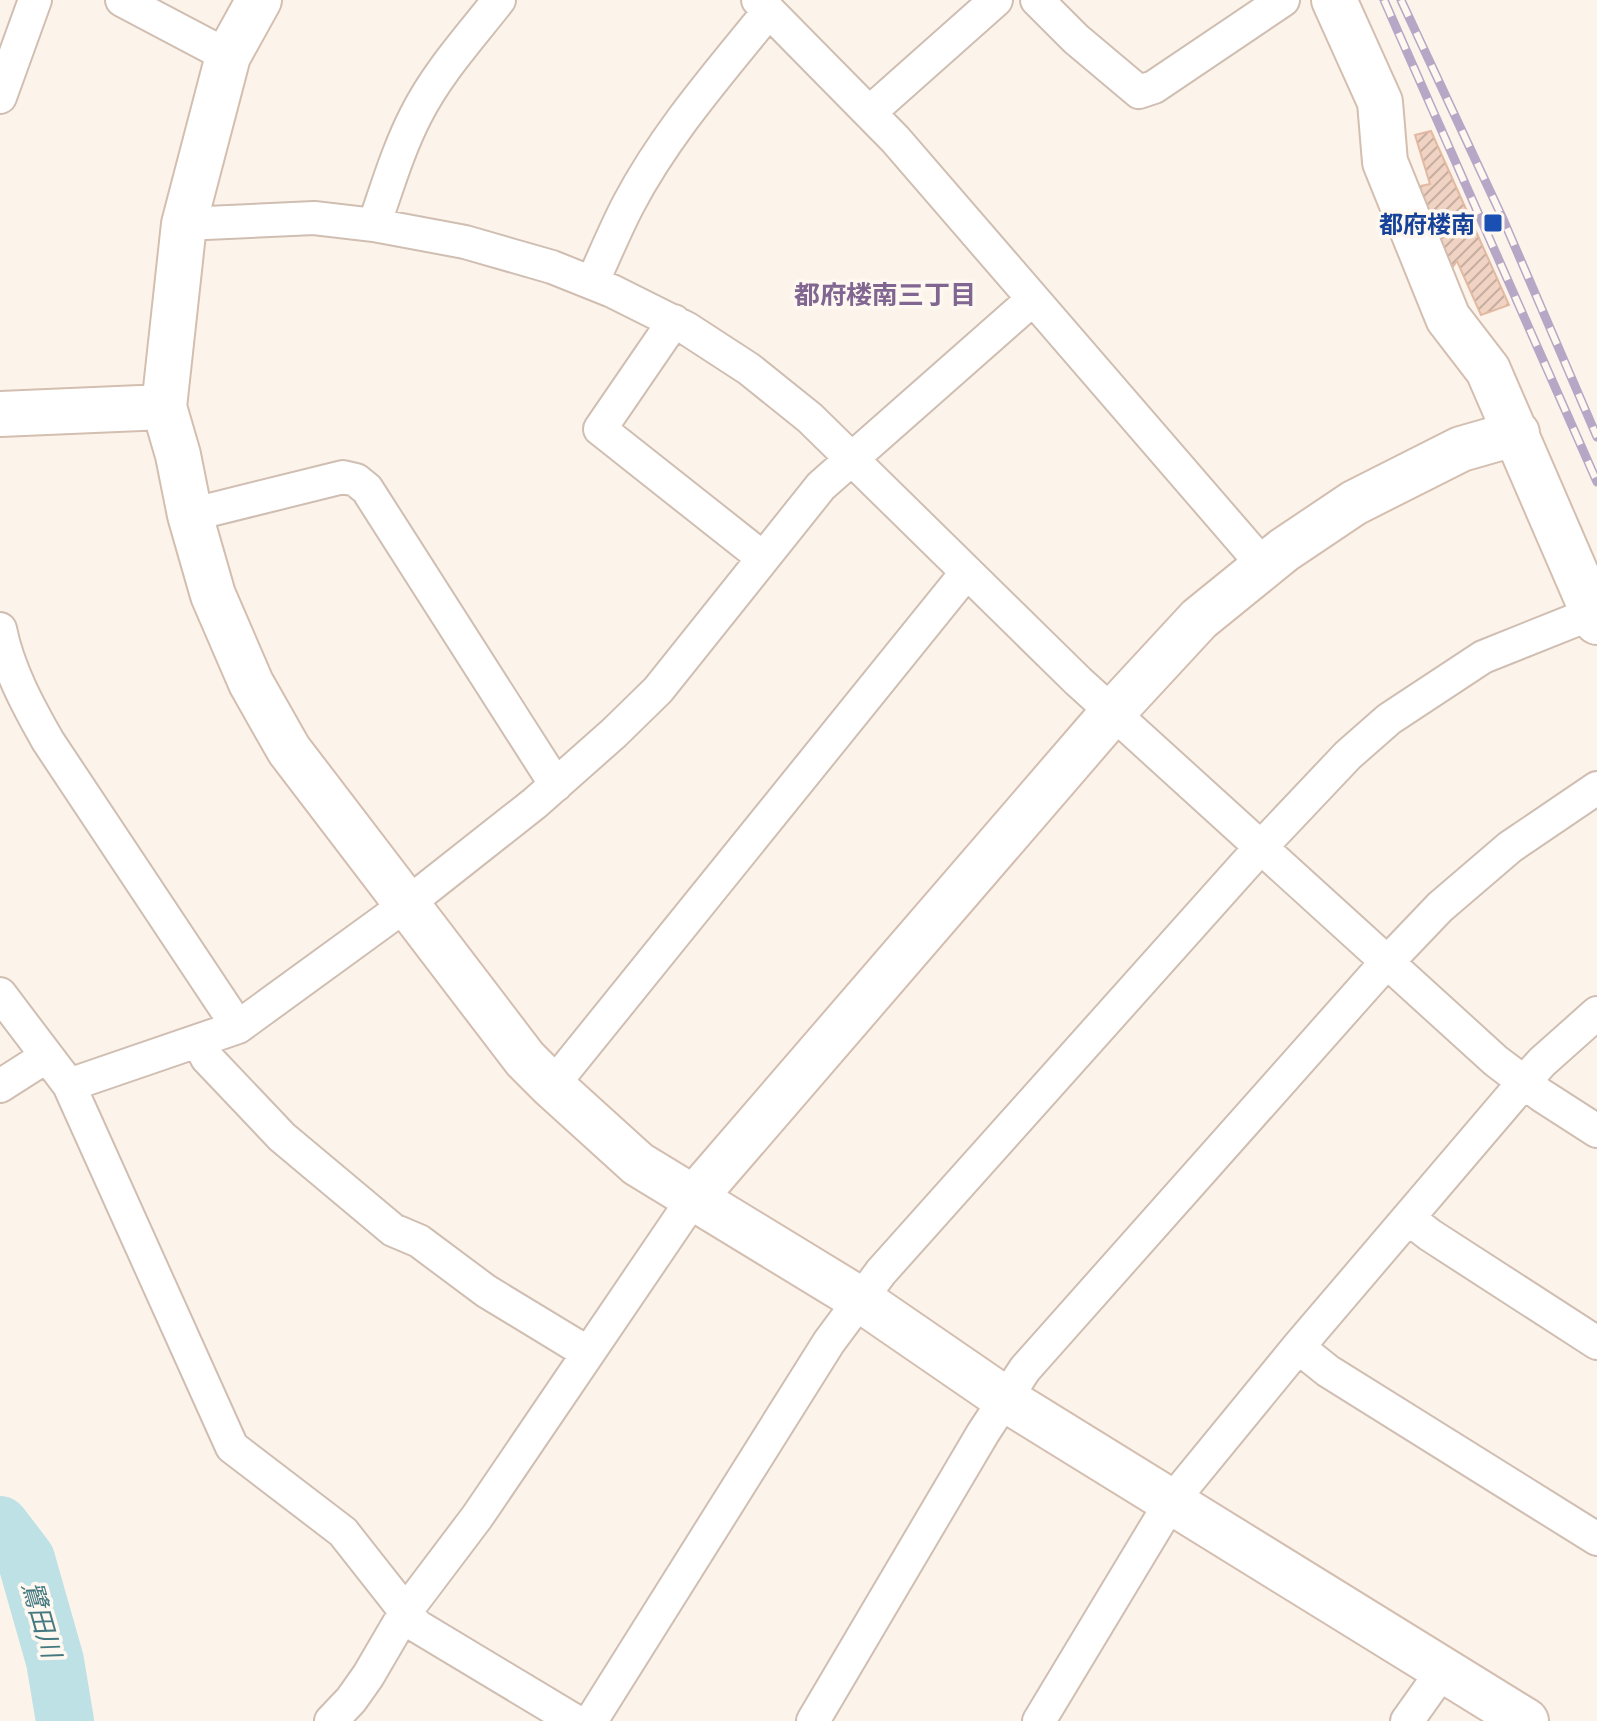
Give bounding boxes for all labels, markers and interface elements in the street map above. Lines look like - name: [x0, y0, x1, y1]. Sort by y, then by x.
- place label: 都府楼南: [1379, 209, 1475, 238]
- marker: 都府楼南: [1482, 212, 1504, 234]
- district label: 都府楼南三丁目: [794, 278, 976, 309]
- water label: 鷺田川: [17, 1577, 69, 1664]

